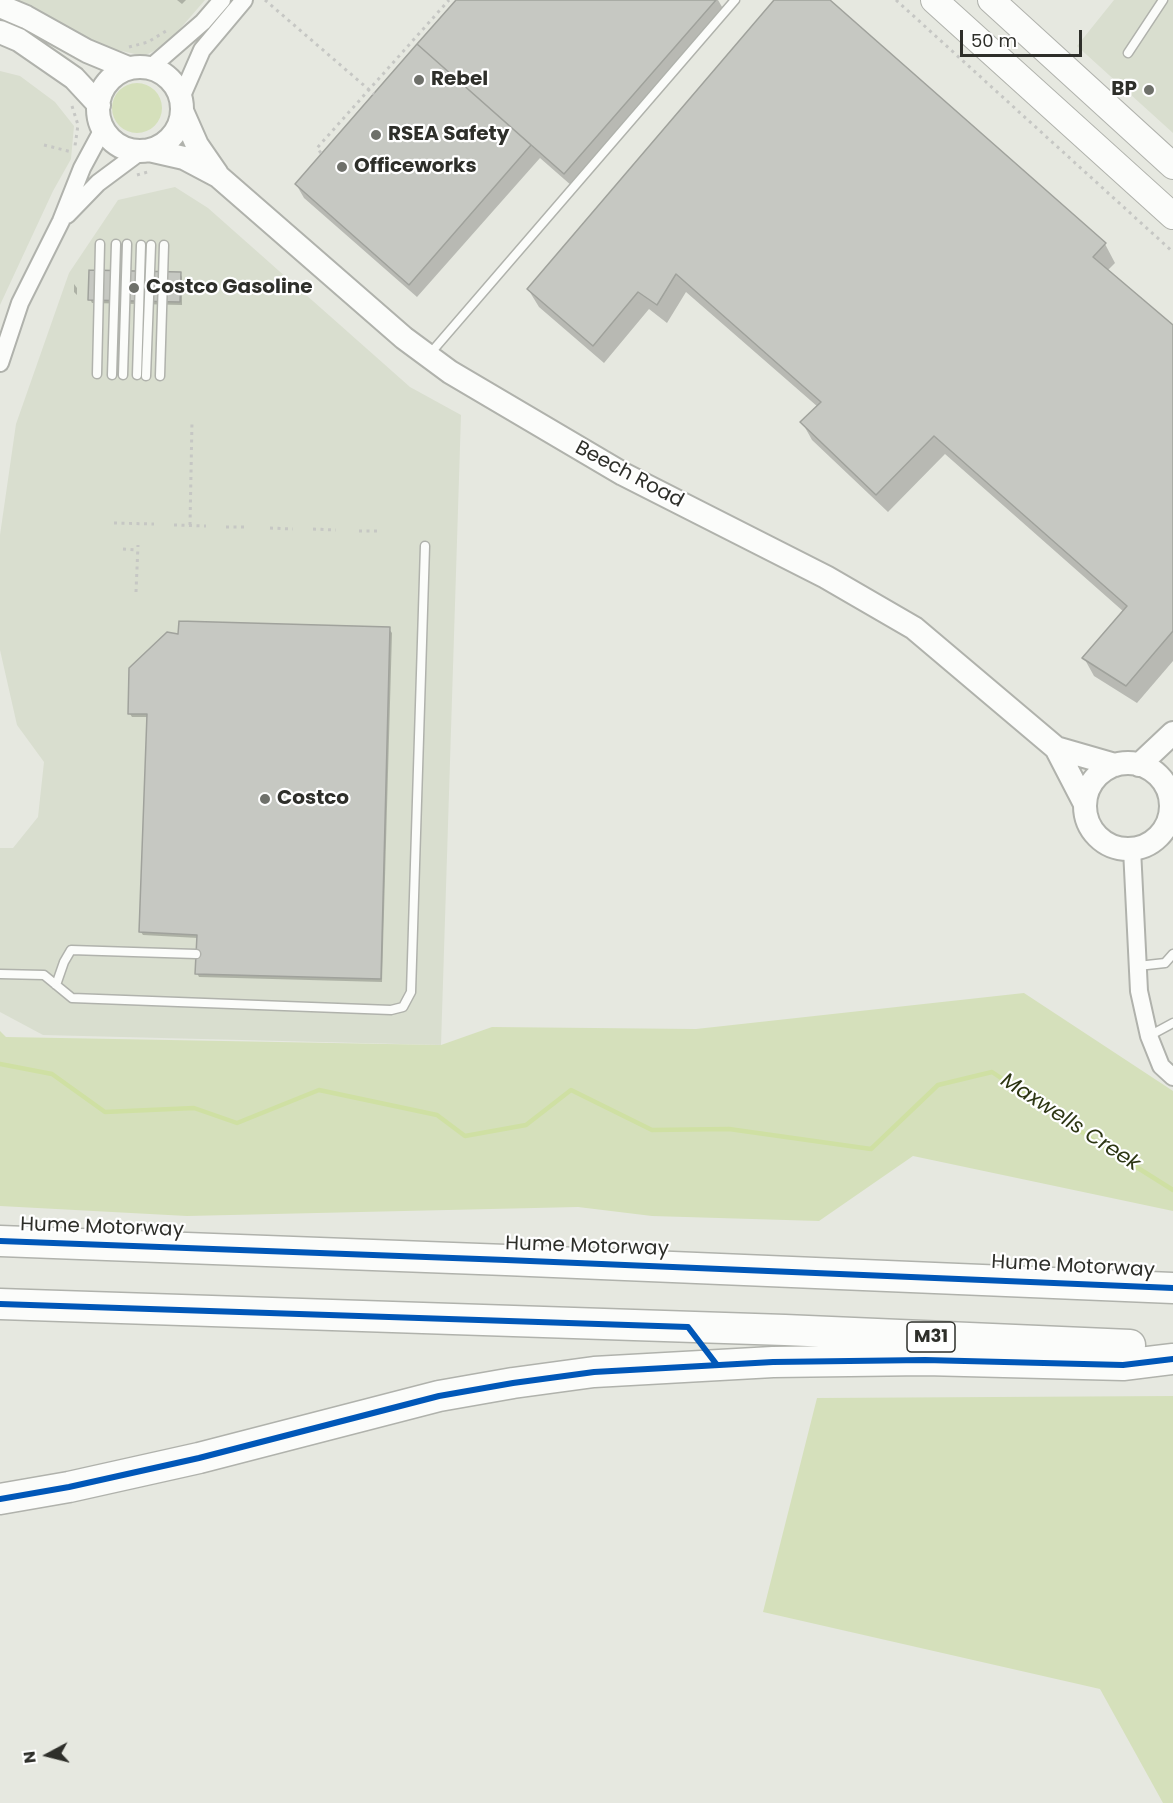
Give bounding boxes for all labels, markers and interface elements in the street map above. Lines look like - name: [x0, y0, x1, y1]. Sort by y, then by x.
- scale bar: [963, 18, 1084, 56]
- text: 50 m: [971, 28, 1017, 53]
- place label: Rebel: [431, 68, 488, 92]
- marker: Rebel: [412, 73, 426, 87]
- place label: BP: [1111, 78, 1137, 102]
- marker: BP: [1142, 83, 1156, 97]
- place label: RSEA Safety: [388, 123, 509, 147]
- marker: RSEA Safety: [369, 128, 383, 142]
- place label: Officeworks: [354, 155, 477, 179]
- marker: Officeworks: [335, 160, 349, 174]
- place label: Costco Gasoline: [146, 276, 313, 300]
- marker: Costco Gasoline: [127, 281, 141, 295]
- street label: Beech Road: [571, 436, 687, 514]
- place label: Costco: [277, 787, 349, 811]
- marker: Costco: [258, 792, 272, 806]
- water label: Maxwells Creek: [996, 1069, 1144, 1177]
- street label: Hume Motorway: [20, 1213, 184, 1243]
- street label: Hume Motorway: [505, 1232, 669, 1262]
- street label: Hume Motorway: [991, 1251, 1155, 1283]
- road number: M31: [907, 1322, 955, 1352]
- north arrow: [18, 1725, 78, 1785]
- text: N: [17, 1750, 42, 1765]

